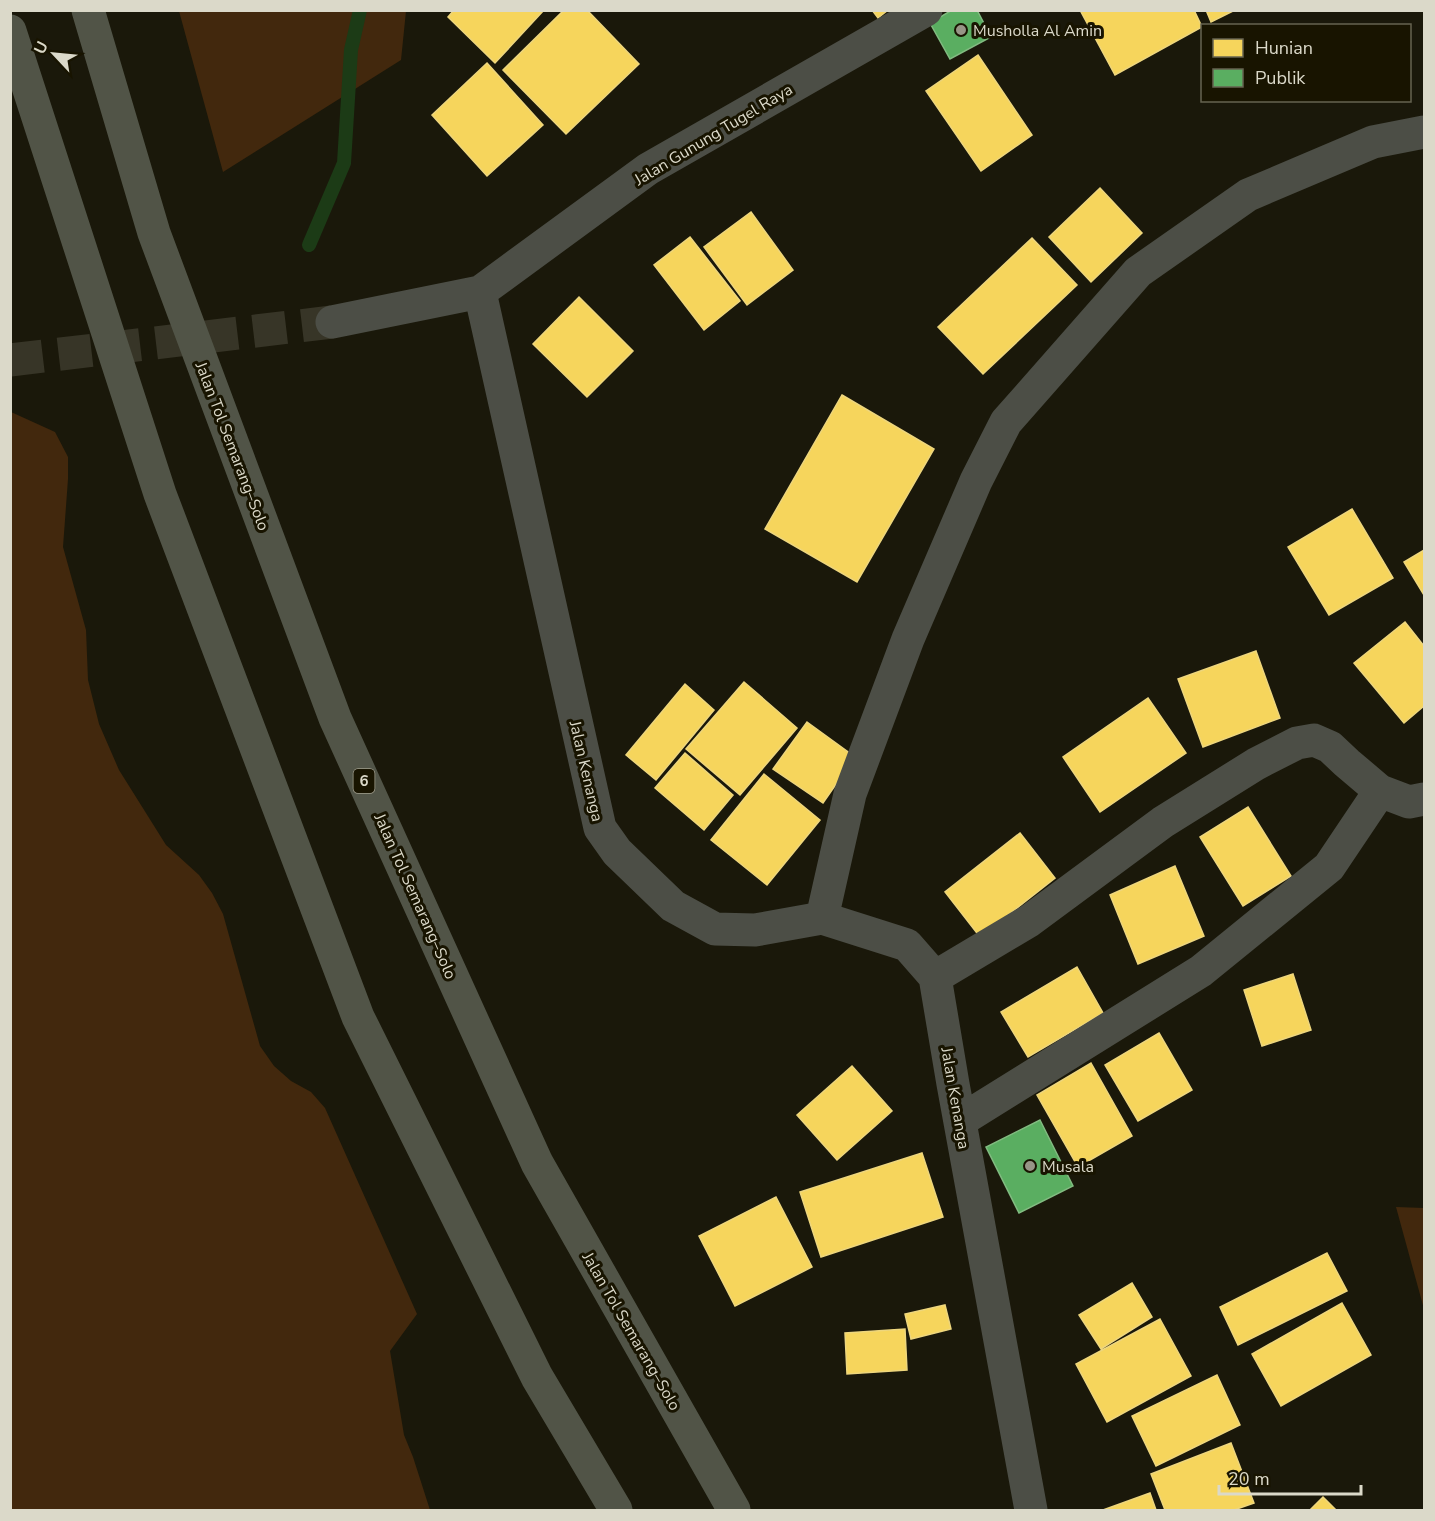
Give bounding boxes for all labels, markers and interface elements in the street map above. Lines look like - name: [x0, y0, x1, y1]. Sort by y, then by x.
- place label: Musholla Al Amin: [973, 20, 1102, 42]
- marker: Musholla Al Amin: [954, 23, 968, 37]
- north arrow: [24, 24, 84, 84]
- legend: [1201, 24, 1411, 102]
- text: Hunian: [1255, 36, 1313, 60]
- text: U: [29, 38, 54, 58]
- text: Publik: [1255, 66, 1306, 90]
- street label: Jalan Gunung Tugel Raya: [629, 79, 797, 191]
- street label: Jalan Tol Semarang–Solo: [189, 358, 275, 534]
- street label: Jalan Kenanga: [564, 718, 608, 824]
- road number: 6: [354, 769, 374, 793]
- street label: Jalan Tol Semarang–Solo: [368, 809, 462, 983]
- street label: Jalan Kenanga: [935, 1045, 975, 1151]
- place label: Musala: [1042, 1156, 1094, 1178]
- marker: Musala: [1023, 1159, 1037, 1173]
- street label: Jalan Tol Semarang–Solo: [576, 1247, 686, 1415]
- scale bar: [1219, 1458, 1362, 1496]
- text: 20 m: [1228, 1467, 1270, 1491]

